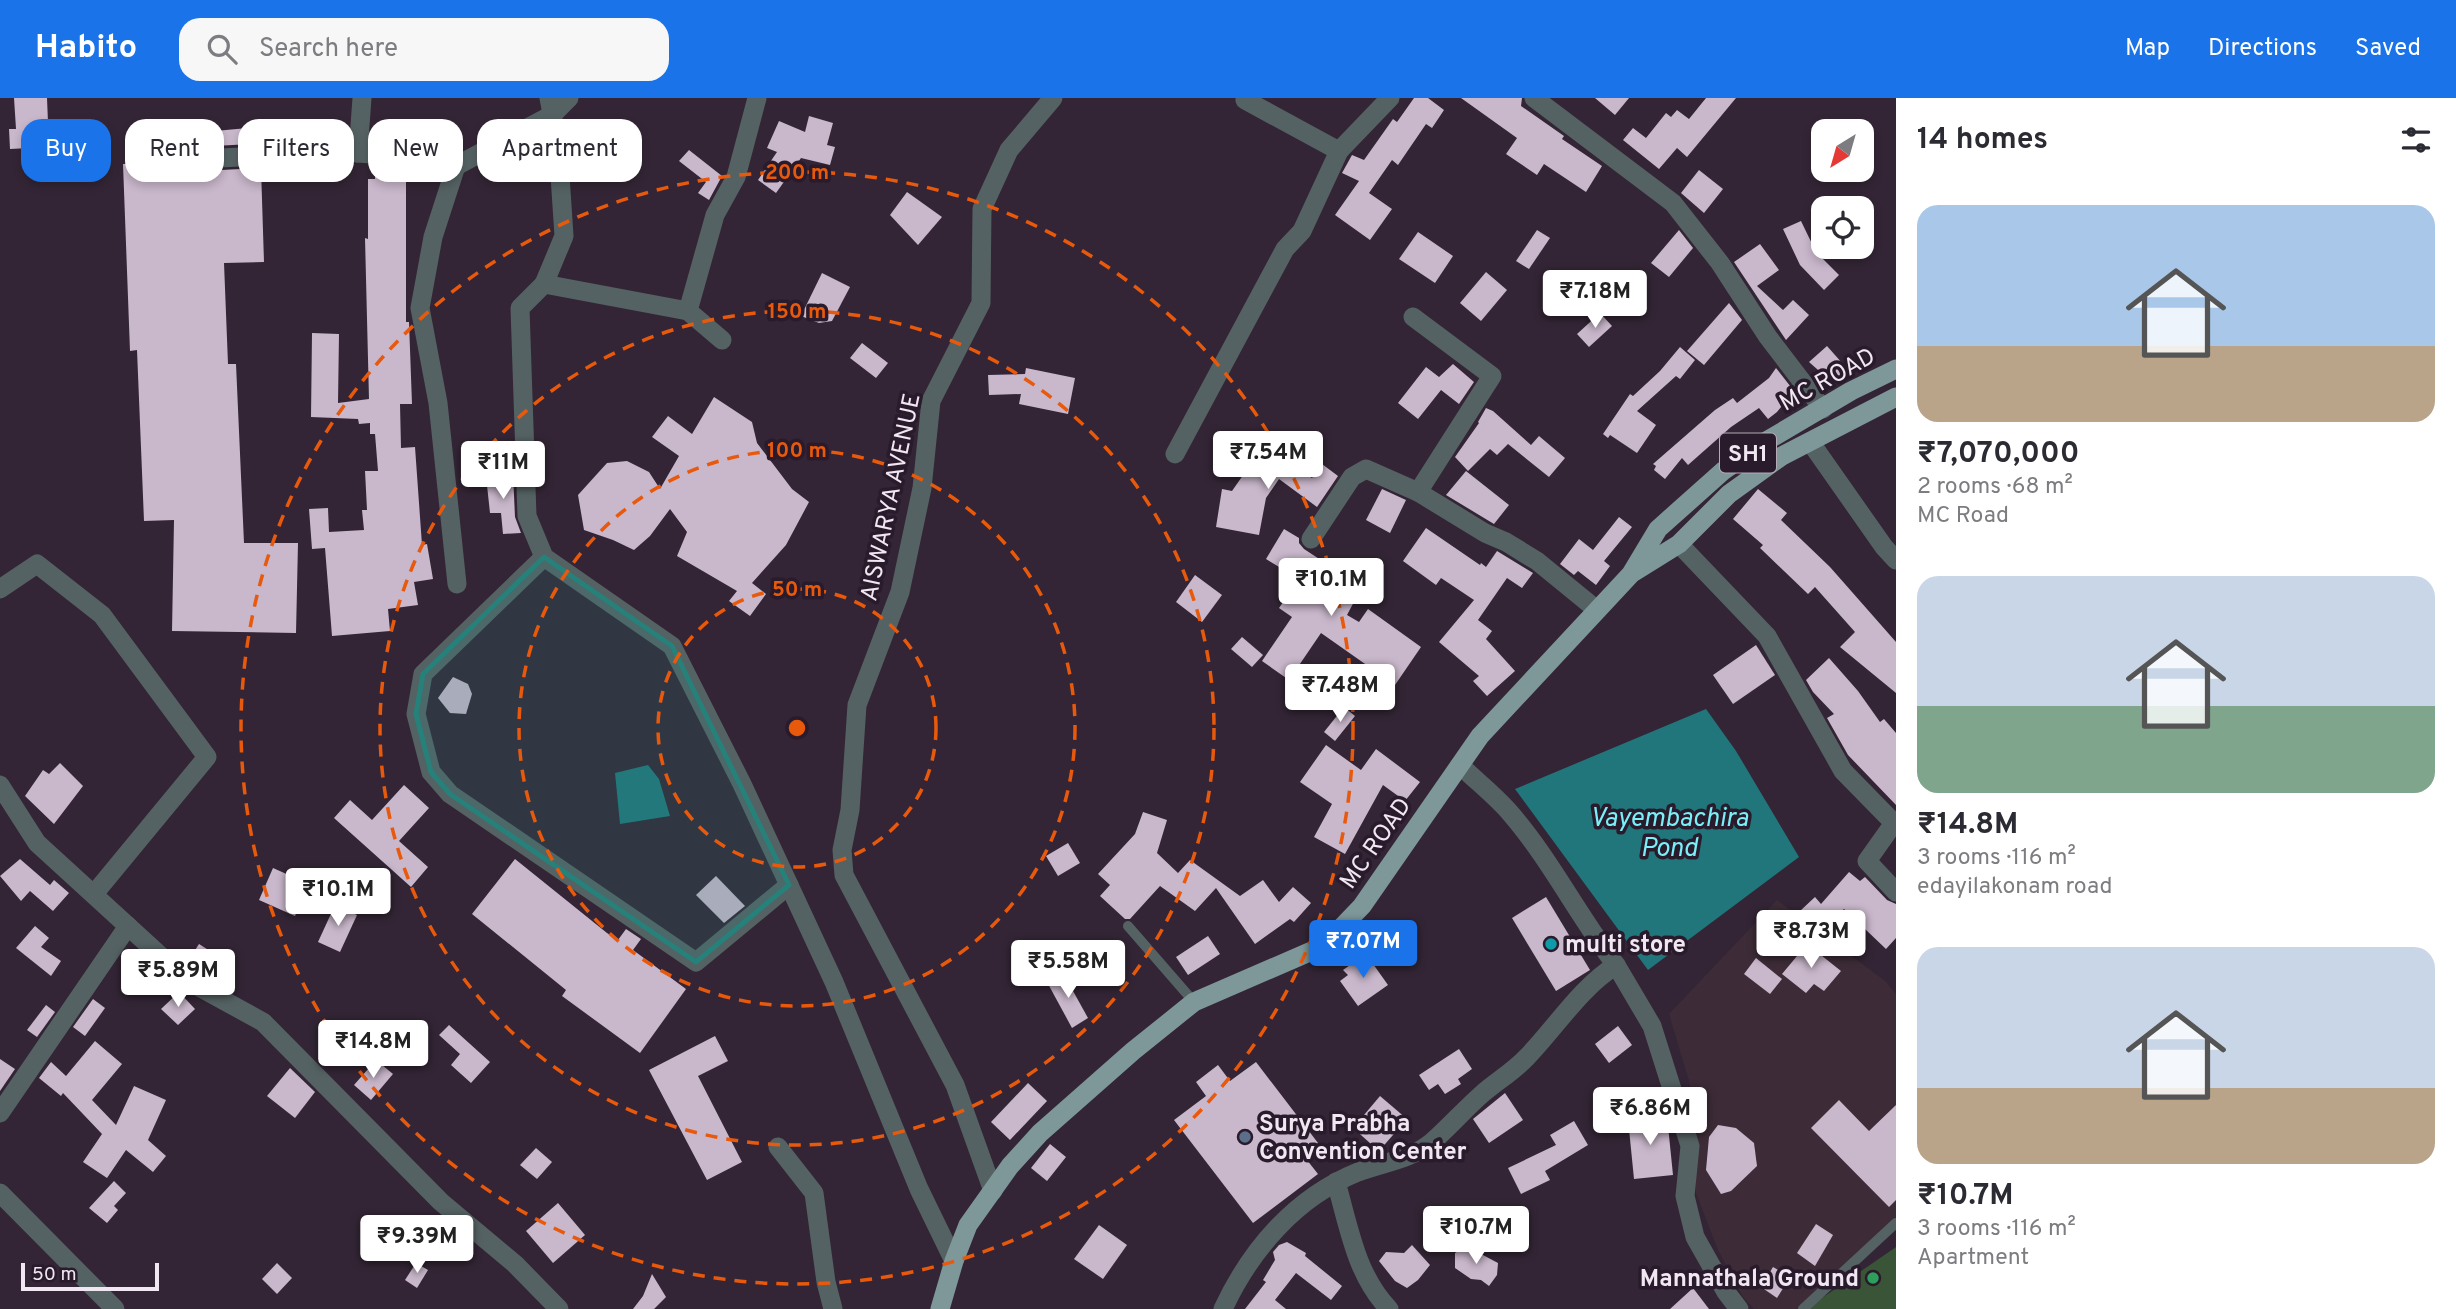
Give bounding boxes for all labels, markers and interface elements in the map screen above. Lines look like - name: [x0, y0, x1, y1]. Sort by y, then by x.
- search box: [179, 18, 669, 81]
- text: Habito: [35, 28, 137, 70]
- icon: search: [203, 30, 241, 68]
- text: Search here: [259, 33, 398, 66]
- text: Map: [2125, 34, 2170, 64]
- text: Directions: [2208, 34, 2317, 64]
- text: Saved: [2355, 34, 2421, 64]
- chip: Buy: [21, 119, 111, 182]
- chip: Rent: [125, 119, 224, 182]
- chip: Filters: [238, 119, 354, 182]
- chip: New: [368, 119, 463, 182]
- chip: Apartment: [477, 119, 642, 182]
- north arrow: [1811, 119, 1874, 182]
- map controls: [1811, 119, 1874, 259]
- icon: filters: [2397, 121, 2435, 159]
- text: 14 homes: [1917, 122, 2048, 159]
- text: 200 m: [765, 160, 829, 187]
- button: locate: [1811, 196, 1874, 259]
- icon: home: [2113, 250, 2239, 376]
- pin: ₹7.18M: [1538, 271, 1652, 330]
- text: ₹7.18M: [1559, 278, 1631, 307]
- text: 150 m: [768, 299, 826, 326]
- street label: MC ROAD: [1775, 342, 1881, 419]
- street label: AISWARYA AVENUE: [855, 391, 929, 604]
- pin: ₹7.54M: [1211, 432, 1325, 491]
- road number: SH1: [1720, 434, 1776, 472]
- text: ₹7,070,000: [1917, 436, 2080, 473]
- text: 100 m: [767, 438, 827, 465]
- text: ₹7.54M: [1229, 439, 1307, 468]
- pin: ₹11M: [462, 442, 544, 501]
- text: ₹11M: [477, 449, 529, 478]
- text: 2 rooms · 68 m²: [1917, 473, 2073, 502]
- text: MC Road: [1917, 502, 2009, 531]
- pin: ₹10.1M: [1274, 559, 1388, 618]
- text: ₹10.1M: [1295, 566, 1367, 595]
- text: 50 m: [772, 577, 822, 604]
- icon: home: [2113, 621, 2239, 747]
- pin: ₹7.48M: [1283, 664, 1397, 724]
- text: ₹7.48M: [1301, 672, 1379, 701]
- centre of rings: [785, 716, 809, 740]
- street label: MC ROAD: [1334, 793, 1419, 896]
- water label: Vayembachira Pond: [1590, 803, 1749, 866]
- text: ₹14.8M: [1917, 807, 2018, 844]
- text: 3 rooms · 116 m²: [1917, 844, 2076, 873]
- pin: ₹10.1M: [281, 868, 395, 928]
- text: edayilakonam road: [1917, 873, 2112, 902]
- text: ₹10.1M: [302, 876, 374, 905]
- pin: ₹8.73M: [1754, 910, 1868, 970]
- text: ₹8.73M: [1773, 918, 1850, 947]
- pin: ₹7.07M: [1306, 920, 1420, 980]
- text: ₹7.07M: [1325, 928, 1401, 957]
- place label: multi store: [1565, 931, 1686, 961]
- marker: multi store: [1543, 936, 1559, 952]
- pin: ₹5.58M: [1011, 940, 1125, 1000]
- text: ₹5.58M: [1027, 948, 1109, 977]
- pin: ₹5.89M: [121, 950, 235, 1009]
- text: ₹5.89M: [137, 957, 219, 986]
- icon: home: [2113, 992, 2239, 1118]
- pin: ₹14.8M: [316, 1020, 430, 1080]
- text: ₹14.8M: [334, 1028, 412, 1057]
- pin: ₹6.86M: [1593, 1088, 1707, 1147]
- text: ₹6.86M: [1609, 1095, 1691, 1124]
- place label: Surya Prabha Convention Center: [1259, 1110, 1467, 1168]
- marker: Surya Prabha Convention Center: [1237, 1129, 1253, 1145]
- text: ₹10.7M: [1917, 1178, 2014, 1215]
- pin: ₹10.7M: [1419, 1206, 1533, 1266]
- text: ₹10.7M: [1439, 1214, 1513, 1243]
- text: 3 rooms · 116 m²: [1917, 1215, 2076, 1244]
- pin: ₹9.39M: [360, 1216, 474, 1275]
- text: ₹9.39M: [376, 1223, 458, 1252]
- text: Apartment: [1917, 1244, 2029, 1273]
- scale bar: [21, 1260, 159, 1292]
- text: 50 m: [32, 1263, 77, 1287]
- place label: Mannathala Ground: [1640, 1265, 1859, 1295]
- marker: Mannathala Ground: [1865, 1270, 1881, 1286]

